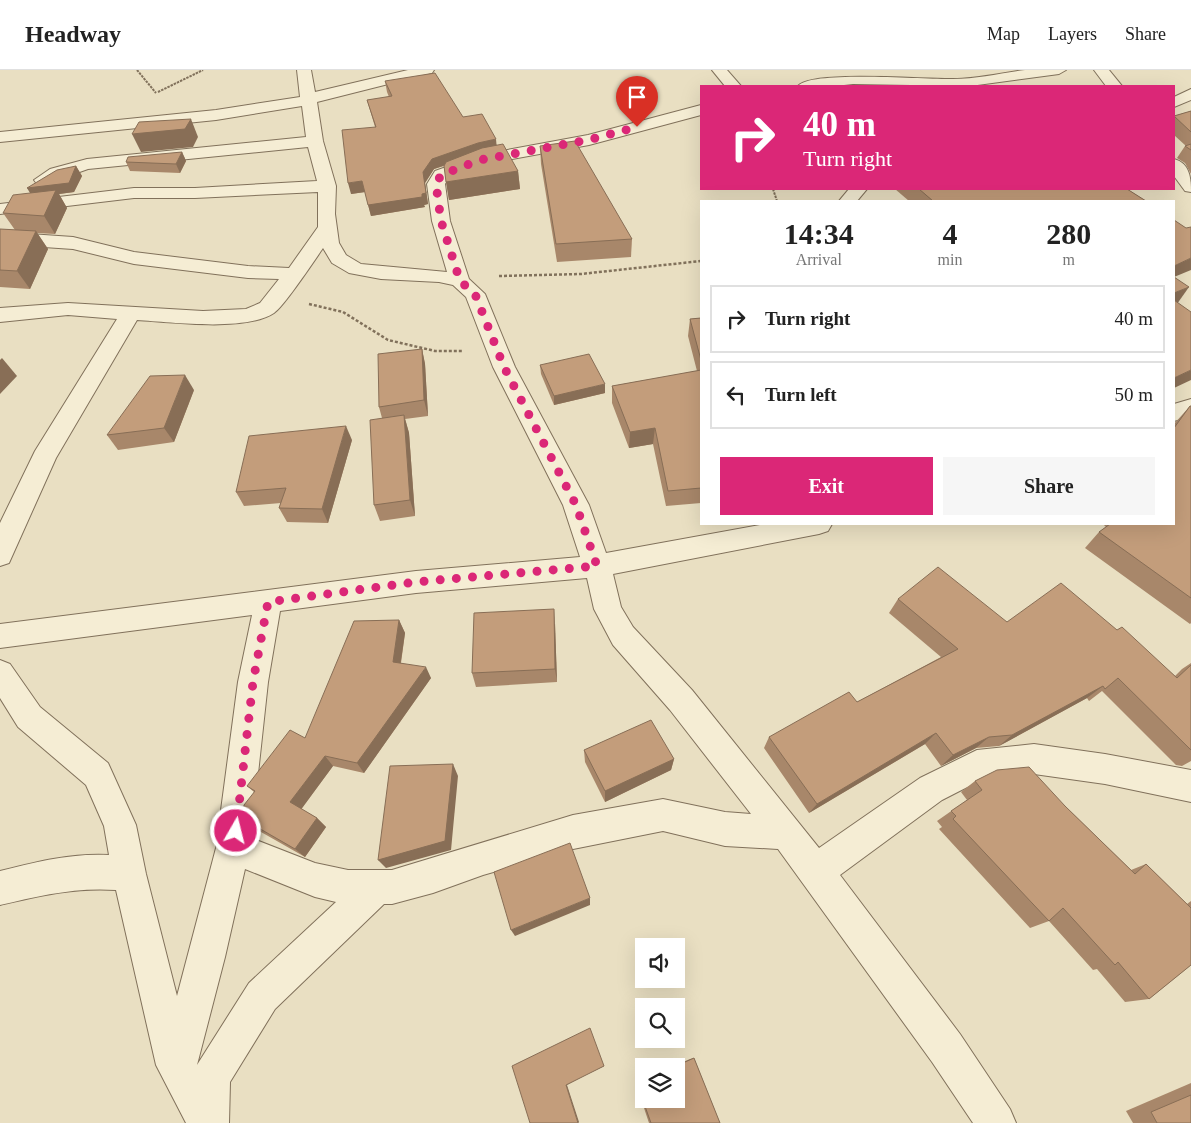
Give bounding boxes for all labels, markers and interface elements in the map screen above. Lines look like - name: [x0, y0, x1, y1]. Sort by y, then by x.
- text: Headway: [25, 21, 121, 47]
- text: Map: [987, 24, 1020, 44]
- text: Layers: [1048, 24, 1097, 44]
- text: Share: [1125, 24, 1166, 44]
- pin: [616, 76, 658, 127]
- icon: arrive: [623, 83, 651, 111]
- icon: right: [720, 105, 785, 170]
- text: 40 m: [803, 105, 876, 144]
- text: Turn right: [803, 146, 892, 171]
- text: 14:34: [784, 217, 854, 250]
- text: 4: [942, 217, 957, 250]
- text: 280: [1046, 217, 1091, 250]
- text: Arrival: [796, 251, 842, 268]
- text: min: [938, 251, 962, 268]
- text: m: [1062, 251, 1075, 268]
- icon: right: [722, 305, 750, 333]
- text: Turn right: [765, 308, 850, 329]
- text: 40 m: [1114, 308, 1153, 329]
- icon: left: [722, 381, 750, 409]
- text: Turn left: [765, 384, 837, 405]
- text: 50 m: [1114, 384, 1153, 405]
- button: Exit: [720, 457, 933, 515]
- button: Share: [943, 457, 1155, 515]
- position arrow: [209, 804, 261, 856]
- map controls: [635, 938, 685, 1108]
- button: sound: [635, 938, 685, 988]
- button: search: [635, 998, 685, 1048]
- button: layers: [635, 1058, 685, 1108]

